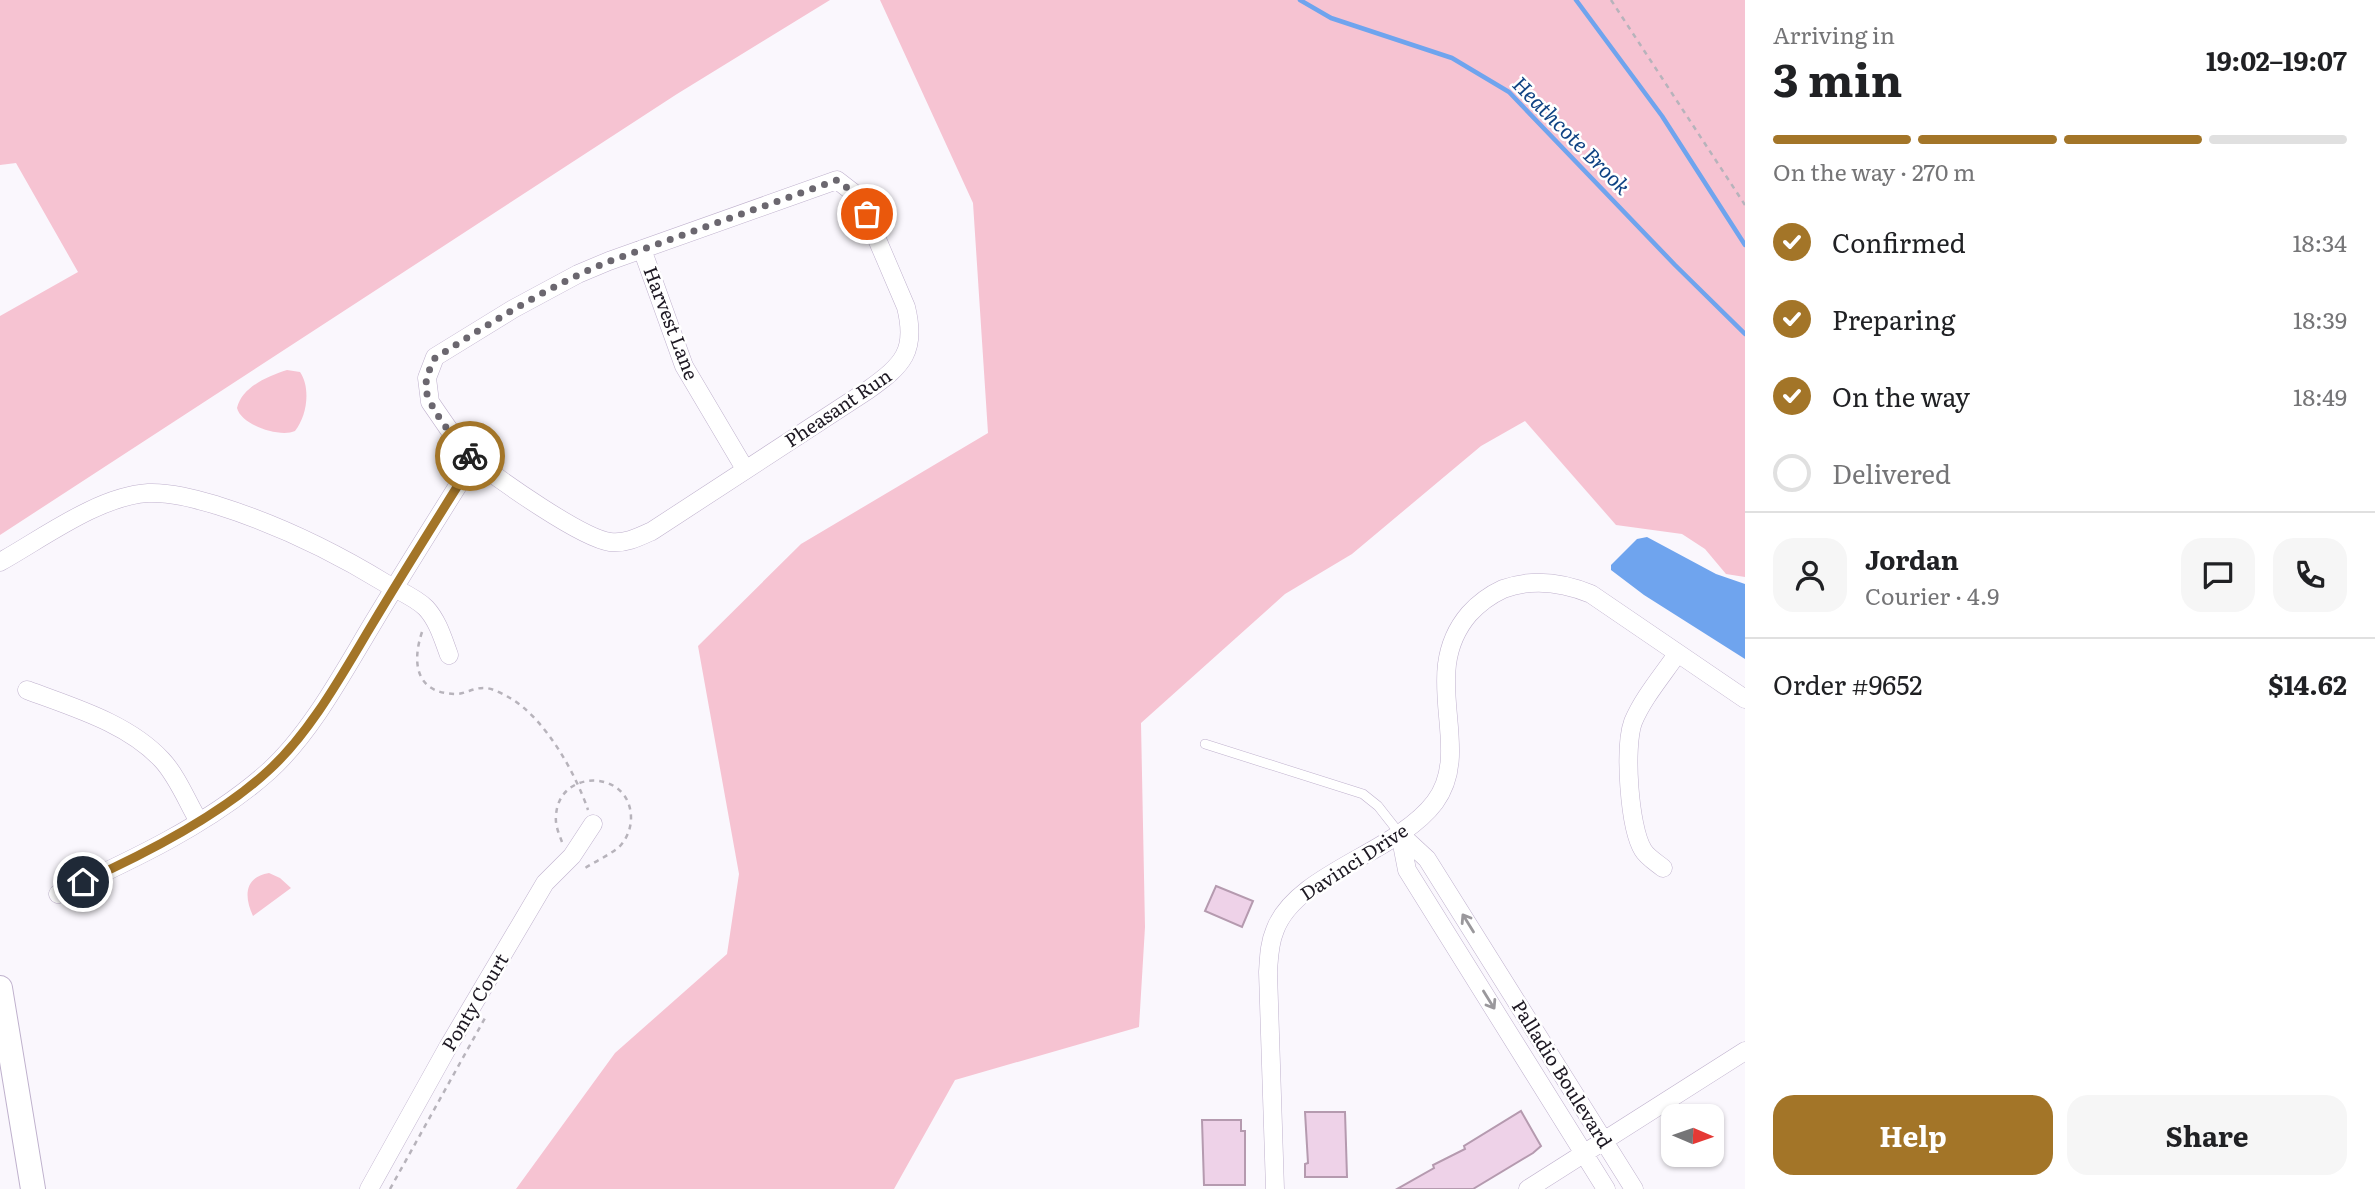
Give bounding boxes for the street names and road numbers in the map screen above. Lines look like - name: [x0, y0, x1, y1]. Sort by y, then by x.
- street label: Harvest Lane: [637, 262, 706, 384]
- street label: Pheasant Run: [778, 361, 896, 453]
- street label: Davinci Drive: [1294, 816, 1413, 907]
- street label: Ponty Court: [434, 947, 515, 1056]
- street label: Palladio Boulevard: [1506, 994, 1620, 1153]

